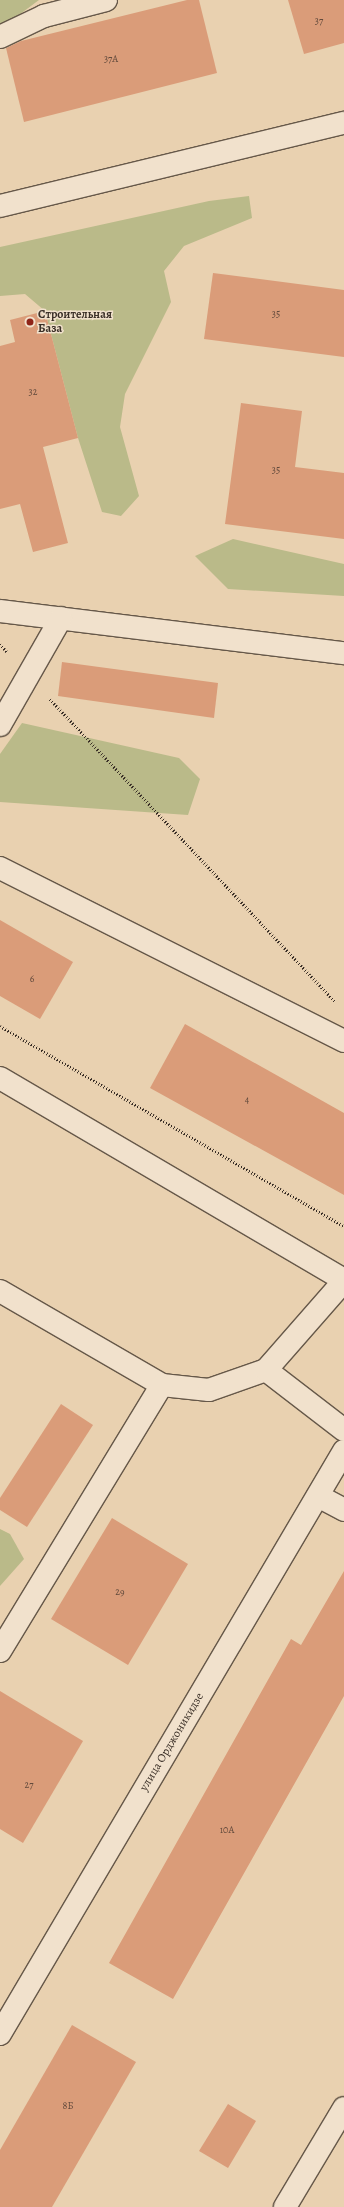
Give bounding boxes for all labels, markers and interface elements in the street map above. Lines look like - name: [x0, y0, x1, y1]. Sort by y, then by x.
- house number: 37: [315, 15, 323, 27]
- house number: 37А: [104, 53, 118, 65]
- place label: Строительная База: [38, 308, 112, 336]
- house number: 35: [272, 308, 280, 320]
- marker: Строительная База: [25, 317, 35, 327]
- house number: 32: [29, 386, 37, 398]
- house number: 35: [272, 464, 280, 476]
- house number: 6: [30, 973, 34, 985]
- house number: 4: [245, 1094, 249, 1106]
- house number: 29: [115, 1586, 125, 1598]
- street label: улица Орджоникидзе: [137, 1690, 207, 1794]
- house number: 27: [25, 1779, 33, 1791]
- house number: 10А: [220, 1824, 234, 1836]
- house number: 8Б: [63, 2100, 73, 2112]

